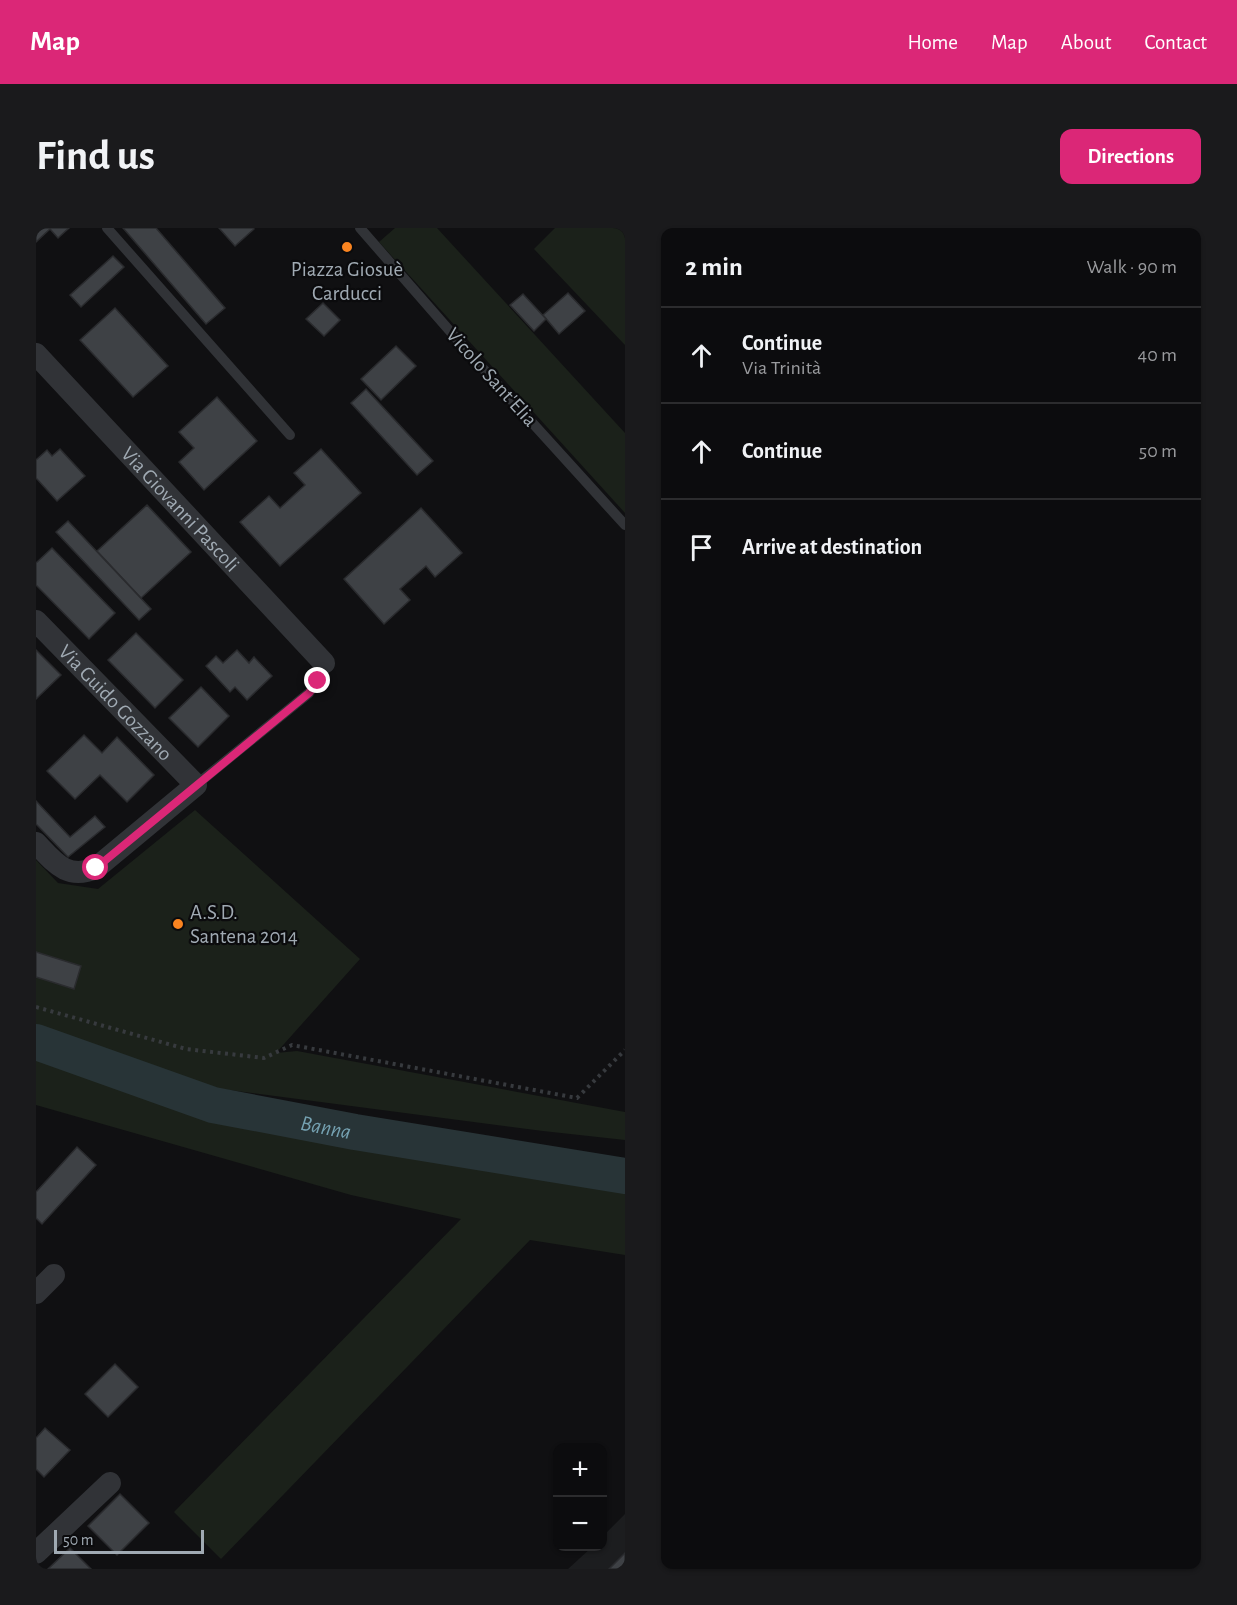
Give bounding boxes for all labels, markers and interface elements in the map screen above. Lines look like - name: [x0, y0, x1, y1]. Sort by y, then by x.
- text: Map: [30, 28, 80, 56]
- text: Home: [907, 32, 958, 53]
- text: Map: [991, 32, 1028, 53]
- text: About: [1061, 32, 1111, 53]
- text: Contact: [1144, 32, 1207, 53]
- button: Directions: [1060, 129, 1201, 184]
- text: Find us: [36, 135, 155, 177]
- marker: Piazza Giosuè Carducci: [340, 240, 354, 254]
- text: 2 min: [685, 254, 743, 280]
- text: Walk · 90 m: [1086, 257, 1177, 277]
- place label: Piazza Giosuè Carducci: [291, 259, 403, 304]
- street label: Vicolo Sant'Elia: [442, 324, 541, 431]
- text: Continue: [742, 332, 822, 354]
- icon: ahead: [685, 339, 718, 372]
- text: 40 m: [1138, 345, 1177, 365]
- text: Via Trinità: [742, 358, 821, 378]
- icon: ahead: [685, 435, 718, 468]
- text: Continue: [742, 440, 822, 462]
- text: 50 m: [1139, 441, 1177, 461]
- street label: Via Giovanni Pascoli: [117, 443, 243, 576]
- icon: arrive: [685, 531, 718, 564]
- text: Arrive at destination: [742, 536, 922, 558]
- street label: Via Guido Gozzano: [54, 641, 176, 765]
- route end: [304, 667, 330, 693]
- route start: [82, 854, 108, 880]
- place label: A.S.D. Santena 2014: [190, 902, 298, 947]
- marker: A.S.D. Santena 2014: [171, 917, 185, 931]
- water label: Banna: [299, 1112, 353, 1143]
- map controls: [553, 1443, 607, 1551]
- button: +: [553, 1443, 607, 1497]
- button: −: [553, 1497, 607, 1551]
- scale bar: [54, 1527, 204, 1554]
- text: 50 m: [63, 1532, 94, 1548]

